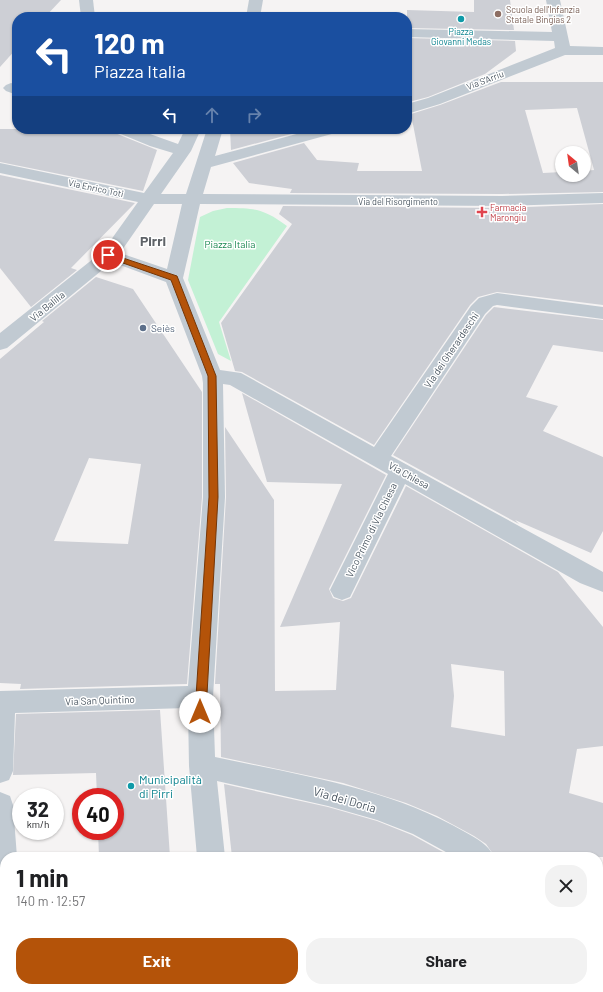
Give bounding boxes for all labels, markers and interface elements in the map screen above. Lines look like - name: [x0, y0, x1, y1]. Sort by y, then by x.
- place label: Scuola dell'Infanzia Statale Bingias 2: [506, 4, 580, 25]
- marker: Scuola dell'Infanzia Statale Bingias 2: [493, 9, 503, 19]
- marker: Piazza Giovanni Medas: [456, 14, 466, 24]
- text: 120 m: [94, 26, 165, 60]
- place label: Piazza Giovanni Medas: [431, 26, 491, 47]
- icon: left: [28, 28, 80, 80]
- text: Piazza Italia: [94, 60, 186, 82]
- street label: Via S'Arriu: [465, 68, 505, 92]
- icon: left: [159, 104, 181, 126]
- icon: ahead: [201, 104, 223, 126]
- icon: right: [243, 104, 265, 126]
- north arrow: [555, 146, 591, 182]
- map controls: [555, 146, 591, 182]
- street label: Via Enrico Toti: [67, 177, 125, 199]
- street label: Via del Risorgimento: [358, 196, 438, 207]
- place label: Farmacia Marongiu: [490, 202, 526, 223]
- marker: Farmacia Marongiu: [477, 207, 487, 217]
- district label: Pirri: [140, 232, 166, 249]
- pin: [91, 238, 125, 272]
- park label: Piazza Italia: [205, 238, 255, 250]
- icon: arrive: [97, 244, 119, 266]
- street label: Via Balilla: [27, 288, 67, 324]
- street label: Via dei Gherardeschi: [421, 310, 481, 390]
- place label: Seiès: [151, 322, 175, 334]
- marker: Seiès: [138, 323, 148, 333]
- street label: Via Chiesa: [387, 459, 431, 491]
- street label: Vico Primo di Via Chiesa: [343, 481, 399, 579]
- position arrow: [179, 691, 221, 733]
- street label: Via San Quintino: [65, 693, 135, 707]
- place label: Municipalità di Pirri: [139, 772, 202, 800]
- marker: Municipalità di Pirri: [126, 781, 136, 791]
- street label: Via dei Doria: [312, 783, 378, 815]
- speed limit sign: 40: [72, 788, 124, 840]
- text: 32: [27, 797, 49, 821]
- text: km/h: [27, 818, 49, 830]
- text: 1 min: [16, 863, 69, 892]
- button: close: [545, 865, 587, 907]
- text: 140 m · 12:57: [16, 893, 85, 909]
- button: Exit: [16, 938, 298, 984]
- button: Share: [306, 938, 587, 984]

